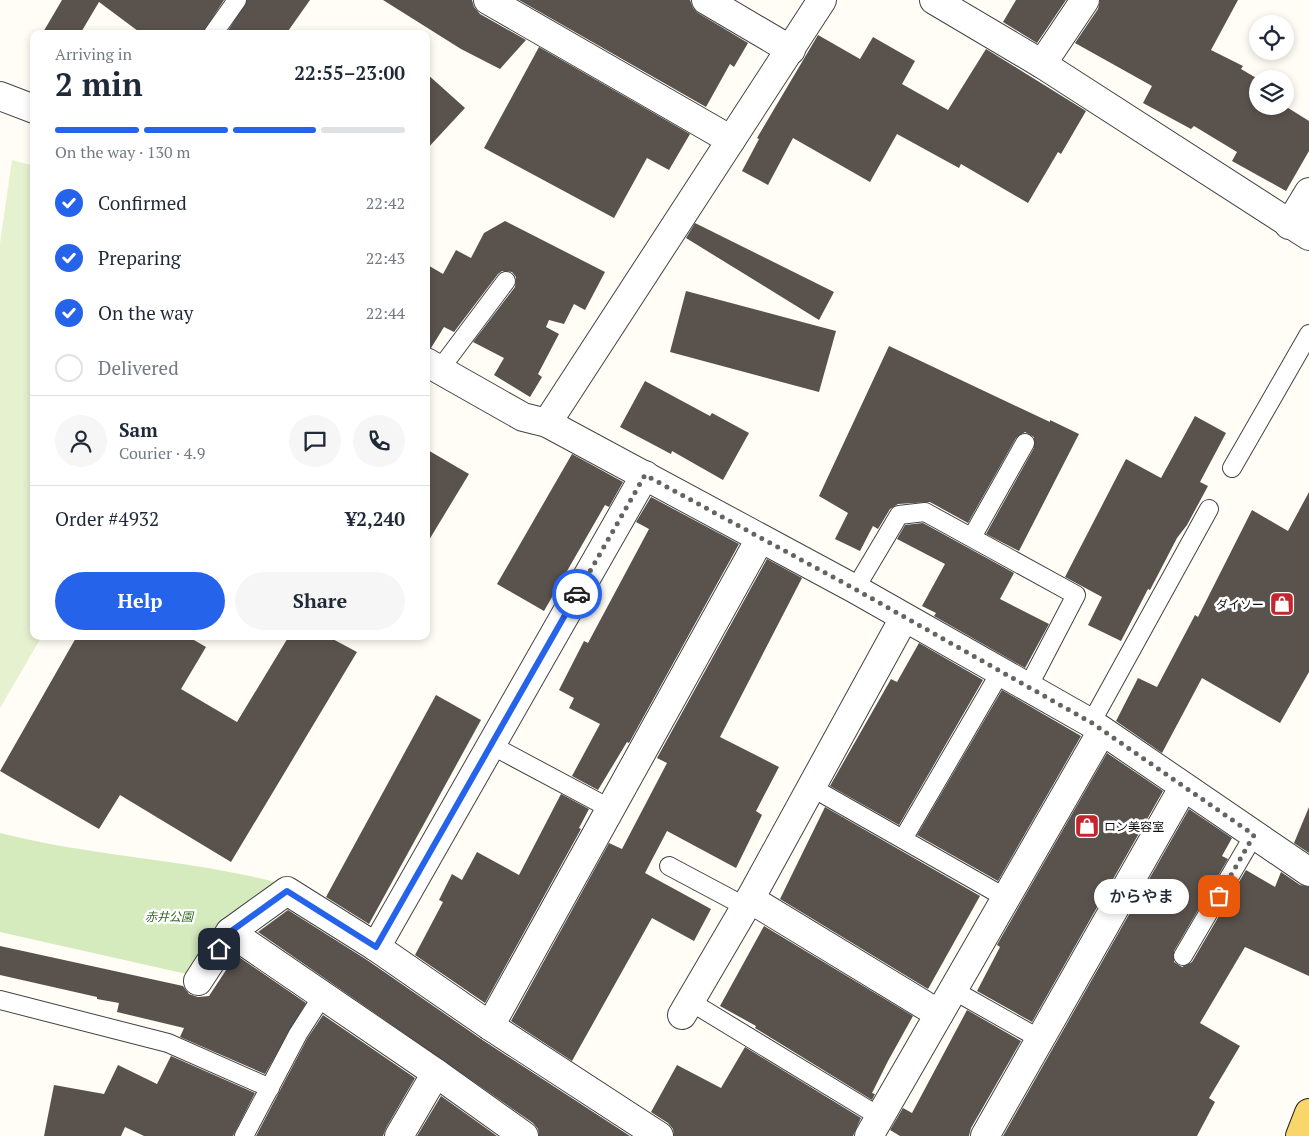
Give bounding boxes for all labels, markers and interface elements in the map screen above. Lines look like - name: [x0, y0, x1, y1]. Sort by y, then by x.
- map controls: [1249, 15, 1294, 115]
- button: locate: [1249, 15, 1294, 60]
- text: Arriving in: [55, 43, 132, 65]
- text: 22:55–23:00: [294, 60, 405, 85]
- text: 2 min: [55, 63, 143, 105]
- button: layers: [1249, 70, 1294, 115]
- text: On the way · 130 m: [55, 141, 190, 163]
- icon: check: [55, 189, 83, 217]
- text: Confirmed: [98, 190, 187, 215]
- text: 22:42: [366, 192, 405, 214]
- icon: check: [55, 244, 83, 272]
- text: Preparing: [98, 245, 181, 270]
- text: 22:43: [366, 247, 405, 269]
- icon: check: [55, 299, 83, 327]
- text: On the way: [98, 300, 193, 325]
- text: 22:44: [366, 302, 405, 324]
- text: Delivered: [98, 355, 179, 380]
- button: person: [55, 415, 107, 467]
- button: chat: [289, 415, 341, 467]
- button: phone: [353, 415, 405, 467]
- text: Sam: [119, 417, 158, 442]
- text: Courier · 4.9: [119, 442, 205, 464]
- text: Order #4932: [55, 506, 159, 531]
- text: ¥2,240: [346, 506, 405, 531]
- courier: [552, 569, 602, 619]
- button: Help: [55, 572, 225, 630]
- button: Share: [235, 572, 405, 630]
- icon: car: [563, 580, 591, 608]
- shop icon: ダイソー: [1269, 591, 1295, 617]
- place label: ダイソー: [1216, 597, 1264, 612]
- shop icon: ロン美容室: [1074, 813, 1100, 839]
- place label: ロン美容室: [1104, 819, 1164, 834]
- pin: [1198, 875, 1240, 917]
- callout: からやま: [1094, 878, 1189, 914]
- icon: bag: [1205, 882, 1233, 910]
- text: からやま: [1109, 885, 1174, 907]
- park label: 赤井公園: [145, 909, 195, 924]
- pin: [198, 928, 240, 970]
- icon: home: [205, 935, 233, 963]

